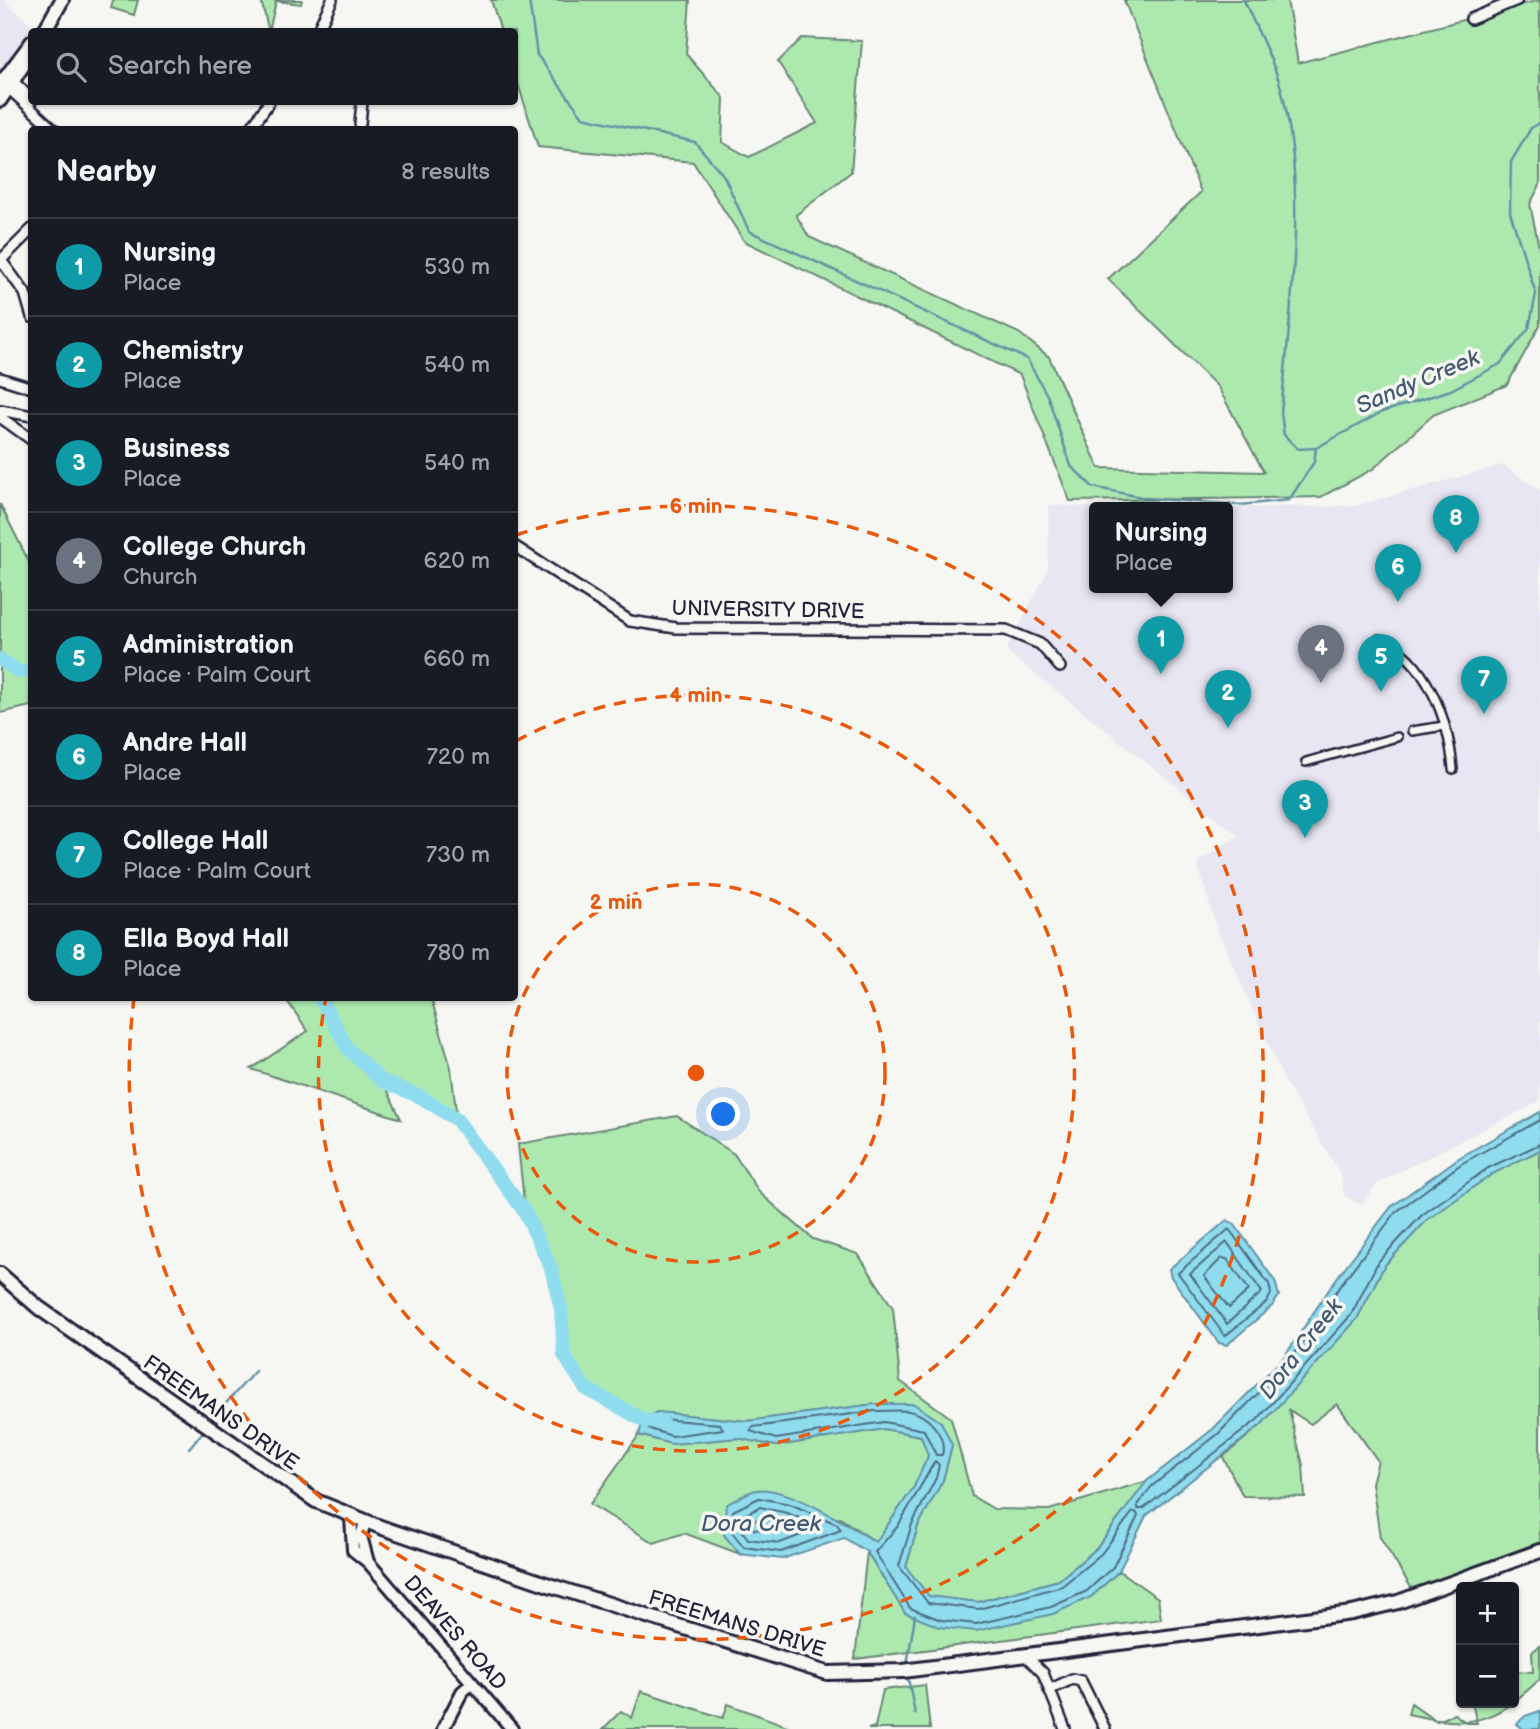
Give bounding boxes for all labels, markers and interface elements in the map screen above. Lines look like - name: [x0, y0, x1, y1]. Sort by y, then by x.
- search box: [28, 28, 518, 105]
- icon: search: [52, 48, 90, 86]
- text: Search here: [108, 51, 252, 82]
- text: Nearby: [56, 154, 156, 190]
- text: 8 results: [401, 158, 490, 186]
- text: Nursing: [123, 238, 216, 269]
- text: 1: [74, 253, 84, 281]
- text: 530 m: [424, 253, 490, 281]
- text: Place: [123, 269, 181, 297]
- text: Chemistry: [123, 336, 243, 367]
- water label: Sandy Creek: [1352, 343, 1485, 421]
- text: 2: [72, 351, 86, 379]
- text: 540 m: [424, 351, 490, 379]
- text: Place: [123, 367, 181, 395]
- text: Business: [123, 434, 230, 465]
- text: 3: [72, 449, 86, 477]
- text: 540 m: [424, 449, 490, 477]
- text: Place: [123, 465, 181, 493]
- text: 6 min: [669, 494, 723, 519]
- pin: 8: [1433, 495, 1479, 553]
- popup: [1089, 502, 1233, 593]
- text: Nursing: [1115, 518, 1207, 549]
- text: College Church: [123, 532, 306, 563]
- pin: 6: [1375, 544, 1421, 602]
- text: 4: [72, 547, 86, 575]
- text: 620 m: [424, 547, 490, 575]
- text: Place: [1115, 549, 1173, 577]
- text: Church: [123, 563, 198, 591]
- street label: UNIVERSITY DRIVE: [671, 596, 865, 624]
- pin: 1: [1138, 616, 1184, 674]
- pin: 4: [1298, 625, 1344, 683]
- text: Administration: [123, 630, 294, 661]
- pin: 5: [1358, 634, 1404, 692]
- text: 5: [72, 645, 86, 673]
- text: 660 m: [423, 645, 490, 673]
- pin: 7: [1461, 656, 1507, 714]
- text: Place · Palm Court: [123, 661, 311, 689]
- pin: 2: [1205, 670, 1251, 728]
- text: 4 min: [670, 683, 722, 708]
- text: Andre Hall: [123, 728, 247, 759]
- text: 6: [72, 743, 86, 771]
- text: 720 m: [426, 743, 490, 771]
- text: Place: [123, 759, 181, 787]
- pin: 3: [1282, 780, 1328, 838]
- text: College Hall: [123, 826, 268, 857]
- text: 7: [73, 841, 85, 869]
- text: 730 m: [426, 841, 490, 869]
- text: Place · Palm Court: [123, 857, 311, 885]
- text: 2 min: [589, 890, 643, 915]
- text: Ella Boyd Hall: [123, 924, 289, 955]
- text: 8: [72, 939, 86, 967]
- text: 780 m: [427, 939, 490, 967]
- text: Place: [123, 955, 181, 983]
- centre of rings: [684, 1061, 708, 1085]
- your location: [706, 1097, 740, 1131]
- water label: Dora Creek: [1253, 1293, 1349, 1405]
- street label: FREEMANS DRIVE: [139, 1350, 303, 1476]
- water label: Dora Creek: [701, 1510, 822, 1538]
- street label: DEAVES ROAD: [398, 1571, 512, 1695]
- map controls: [1456, 1582, 1519, 1708]
- button: +: [1456, 1582, 1519, 1645]
- street label: FREEMANS DRIVE: [645, 1585, 829, 1663]
- button: −: [1456, 1645, 1519, 1708]

